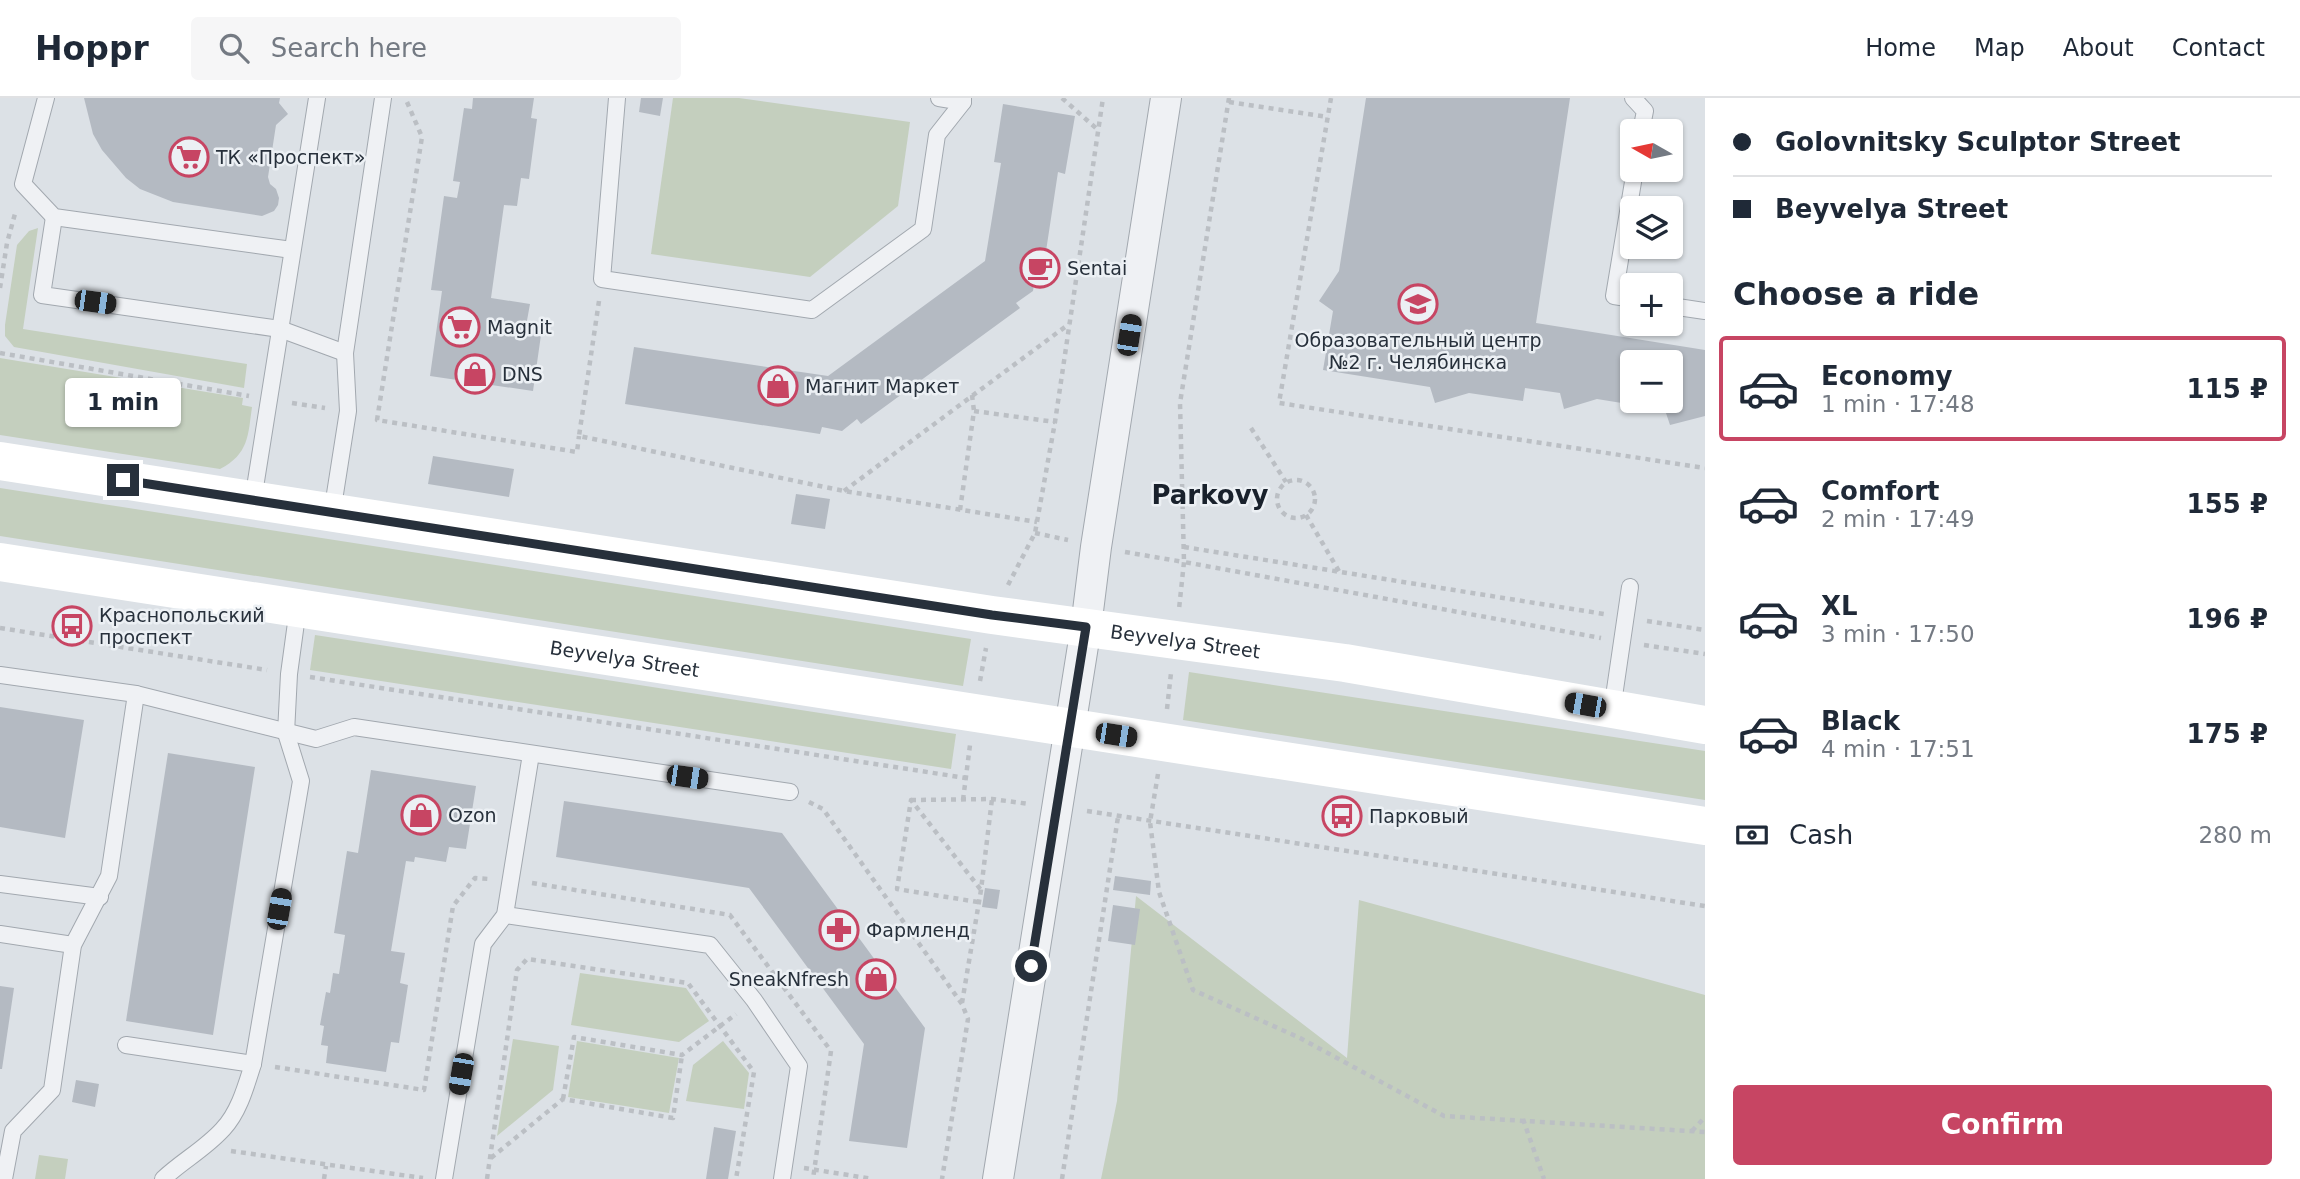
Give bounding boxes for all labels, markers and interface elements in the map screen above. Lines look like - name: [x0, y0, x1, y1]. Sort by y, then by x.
- search box: [191, 17, 681, 80]
- text: Hoppr: [35, 29, 149, 68]
- icon: search: [215, 29, 253, 67]
- text: Search here: [271, 33, 427, 63]
- text: Home: [1865, 34, 1936, 62]
- text: Map: [1974, 34, 2025, 62]
- text: About: [2063, 34, 2134, 62]
- text: Contact: [2172, 34, 2265, 62]
- north arrow: [1620, 119, 1684, 182]
- map controls: [1620, 119, 1683, 413]
- text: Golovnitsky Sculptor Street: [1775, 127, 2181, 157]
- supermarket icon: ТК «Проспект»: [168, 136, 210, 178]
- place label: ТК «Проспект»: [215, 146, 365, 168]
- text: Beyvelya Street: [1775, 194, 2008, 224]
- button: layers: [1620, 196, 1683, 259]
- cafe icon: Sentai: [1019, 247, 1061, 289]
- place label: Sentai: [1067, 257, 1127, 279]
- button: +: [1620, 273, 1683, 336]
- text: Choose a ride: [1733, 275, 1979, 313]
- school or university icon: Образовательный центр №2 г. Челябинска: [1397, 283, 1439, 325]
- car: [73, 289, 118, 315]
- supermarket icon: Magnit: [439, 306, 481, 348]
- car: [1116, 313, 1143, 357]
- place label: Magnit: [487, 316, 552, 338]
- place label: Образовательный центр №2 г. Челябинска: [1294, 329, 1542, 373]
- button: −: [1620, 350, 1683, 413]
- shop icon: DNS: [454, 353, 496, 395]
- icon: car: [1737, 357, 1800, 420]
- text: Economy: [1821, 361, 1952, 391]
- place label: DNS: [502, 363, 543, 385]
- shop icon: Магнит Маркет: [757, 365, 799, 407]
- text: 115 ₽: [2187, 374, 2268, 404]
- place label: Магнит Маркет: [805, 375, 959, 397]
- callout: 1 min: [65, 378, 181, 428]
- text: 1 min: [87, 389, 159, 415]
- text: 1 min · 17:48: [1821, 391, 1975, 417]
- route end: [107, 464, 139, 496]
- icon: car: [1737, 472, 1800, 535]
- text: Comfort: [1821, 476, 1939, 506]
- district label: Parkovy: [1151, 480, 1269, 510]
- text: 155 ₽: [2187, 489, 2268, 519]
- text: 2 min · 17:49: [1821, 506, 1975, 532]
- icon: car: [1737, 587, 1800, 650]
- text: XL: [1821, 591, 1858, 621]
- place label: Краснопольский проспект: [99, 604, 265, 648]
- text: 196 ₽: [2187, 604, 2268, 634]
- bus stop icon: Краснопольский проспект: [51, 605, 93, 647]
- street label: Beyvelya Street: [1109, 620, 1262, 662]
- text: 3 min · 17:50: [1821, 621, 1975, 647]
- street label: Beyvelya Street: [548, 636, 701, 681]
- car: [1563, 691, 1608, 719]
- icon: car: [1737, 702, 1800, 765]
- text: Black: [1821, 706, 1900, 736]
- text: 175 ₽: [2187, 719, 2268, 749]
- car: [1094, 721, 1139, 749]
- text: 4 min · 17:51: [1821, 736, 1975, 762]
- car: [665, 764, 710, 790]
- shop icon: Ozon: [400, 794, 442, 836]
- bus stop icon: Парковый: [1321, 795, 1363, 837]
- place label: Ozon: [448, 804, 497, 826]
- place label: Парковый: [1369, 805, 1469, 827]
- icon: cash: [1733, 816, 1771, 854]
- text: Cash: [1789, 820, 1853, 850]
- text: 280 m: [2198, 822, 2272, 848]
- car: [266, 886, 293, 932]
- pharmacy icon: Фармленд: [818, 909, 860, 951]
- place label: Фармленд: [866, 919, 970, 941]
- route start: [1015, 950, 1047, 982]
- shop icon: SneakNfresh: [855, 958, 897, 1000]
- place label: SneakNfresh: [729, 968, 849, 990]
- car: [448, 1051, 475, 1097]
- button: Confirm: [1733, 1085, 2272, 1165]

